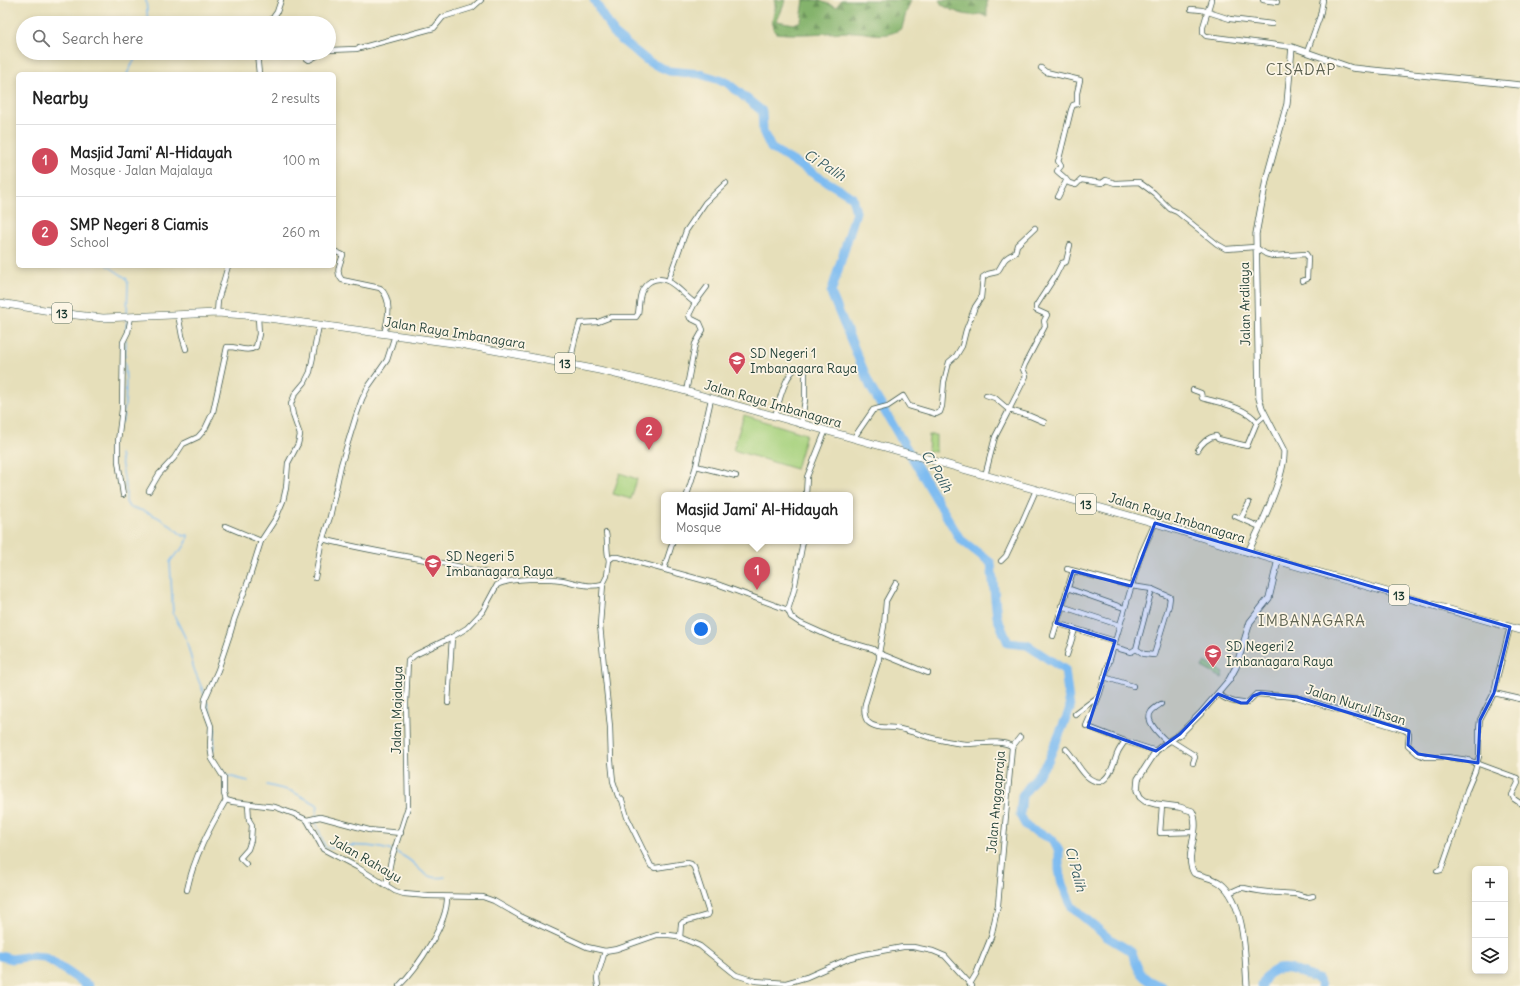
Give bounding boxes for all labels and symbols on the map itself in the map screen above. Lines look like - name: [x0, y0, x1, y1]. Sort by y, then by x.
- district label: CISADAP: [1266, 60, 1336, 79]
- water label: Ci Palih: [801, 145, 850, 185]
- street label: Jalan Ardilaya: [1236, 262, 1254, 346]
- road number: 13: [52, 303, 72, 323]
- street label: Jalan Raya Imbanagara: [383, 313, 527, 353]
- place label: SD Negeri 1 Imbanagara Raya: [750, 345, 857, 377]
- school or university icon: SD Negeri 1 Imbanagara Raya: [727, 350, 747, 375]
- road number: 13: [555, 353, 575, 373]
- street label: Jalan Raya Imbanagara: [702, 376, 844, 432]
- pin: 2: [636, 417, 662, 450]
- water label: Ci Palih: [917, 447, 957, 496]
- street label: Jalan Raya Imbanagara: [1107, 489, 1247, 547]
- road number: 13: [1076, 494, 1096, 514]
- place label: SD Negeri 5 Imbanagara Raya: [446, 548, 553, 580]
- school or university icon: SD Negeri 5 Imbanagara Raya: [423, 553, 443, 578]
- pin: 1: [744, 557, 770, 590]
- road number: 13: [1389, 585, 1409, 605]
- district label: IMBANAGARA: [1258, 611, 1366, 630]
- your location: [691, 619, 711, 639]
- place label: SD Negeri 2 Imbanagara Raya: [1226, 638, 1333, 670]
- school or university icon: SD Negeri 2 Imbanagara Raya: [1203, 643, 1223, 668]
- street label: Jalan Majalaya: [388, 666, 406, 754]
- street label: Jalan Nurul Ihsan: [1304, 681, 1409, 729]
- street label: Jalan Anggapraja: [983, 750, 1009, 854]
- street label: Jalan Rahayu: [327, 832, 405, 887]
- water label: Ci Palih: [1061, 844, 1091, 894]

